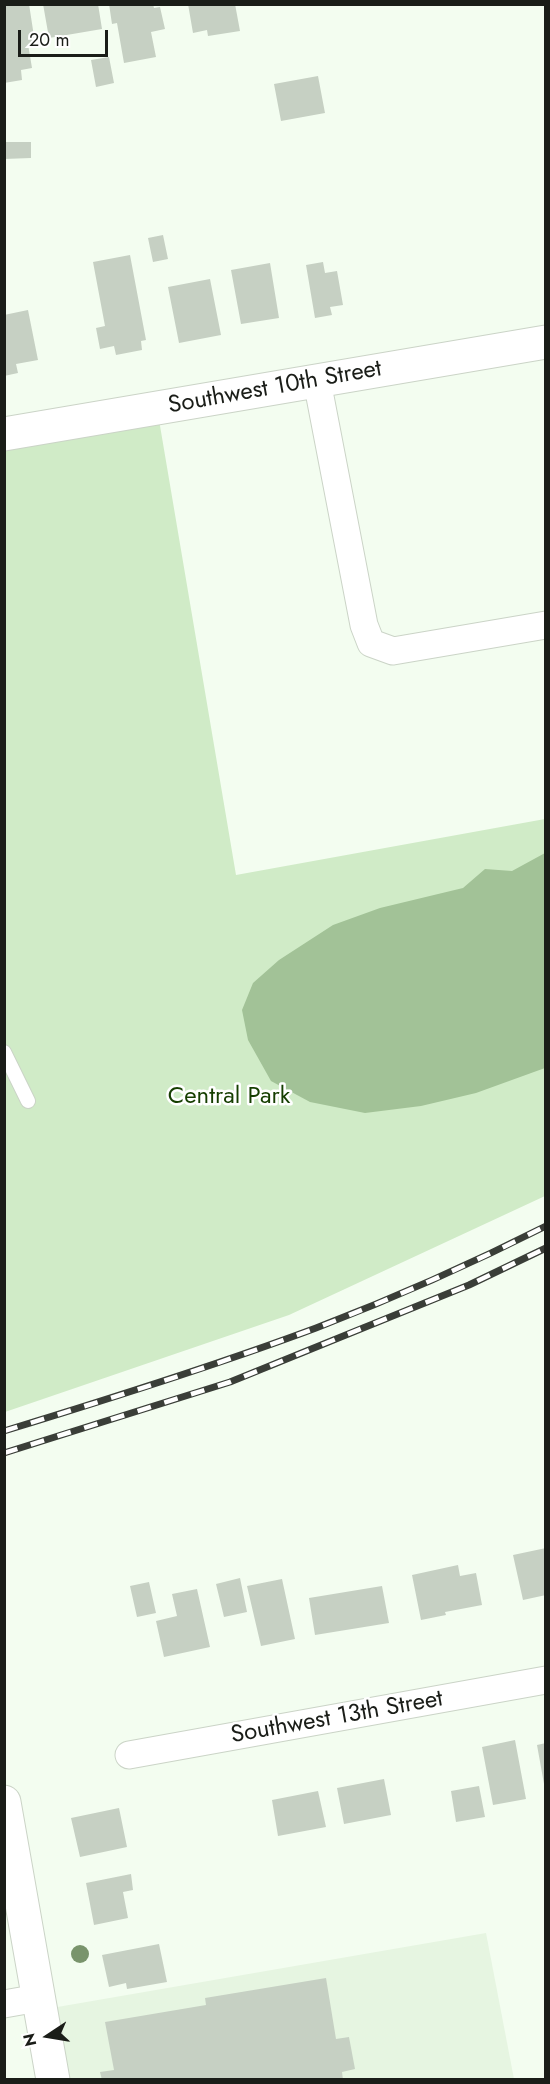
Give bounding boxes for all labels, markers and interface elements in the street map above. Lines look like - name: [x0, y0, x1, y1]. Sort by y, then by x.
- scale bar: [21, 18, 111, 56]
- text: 20 m: [29, 27, 69, 53]
- street label: Southwest 10th Street: [166, 355, 384, 421]
- park label: Central Park: [168, 1083, 290, 1111]
- street label: Southwest 13th Street: [229, 1685, 445, 1751]
- north arrow: [18, 2006, 78, 2066]
- text: N: [17, 2031, 42, 2048]

